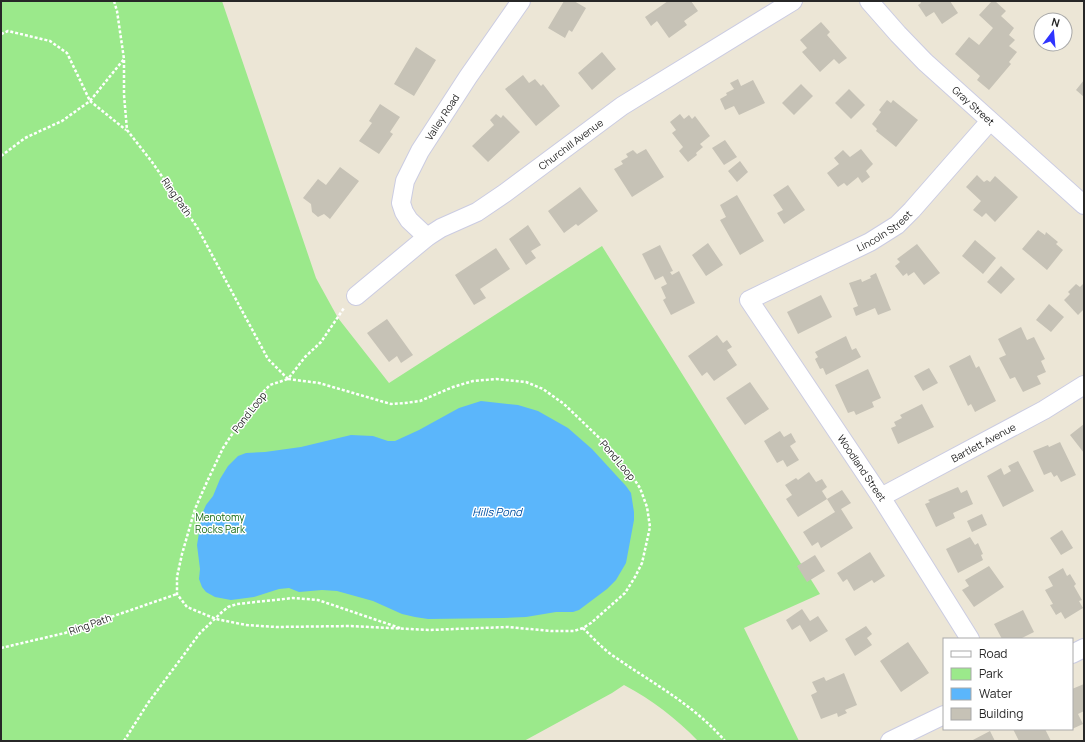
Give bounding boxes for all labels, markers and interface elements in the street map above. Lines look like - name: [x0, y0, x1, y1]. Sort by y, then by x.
- north arrow: [1033, 12, 1073, 52]
- text: N: [1050, 14, 1062, 30]
- street label: Gray Street: [949, 83, 998, 128]
- street label: Valley Road: [422, 91, 462, 143]
- street label: Churchill Avenue: [535, 115, 606, 173]
- street label: Ring Path: [159, 175, 195, 219]
- street label: Lincoln Street: [854, 207, 915, 254]
- street label: Pond Loop: [229, 388, 270, 435]
- street label: Bartlett Avenue: [949, 419, 1018, 465]
- street label: Woodland Street: [834, 432, 890, 504]
- street label: Pond Loop: [597, 437, 639, 483]
- water label: Hills Pond: [472, 504, 523, 519]
- park label: Menotomy Rocks Park: [195, 510, 246, 536]
- street label: Ring Path: [67, 610, 113, 638]
- legend: [943, 638, 1073, 730]
- text: Road: [979, 645, 1007, 662]
- text: Park: [979, 665, 1004, 682]
- text: Water: [979, 685, 1013, 702]
- text: Building: [979, 705, 1023, 722]

